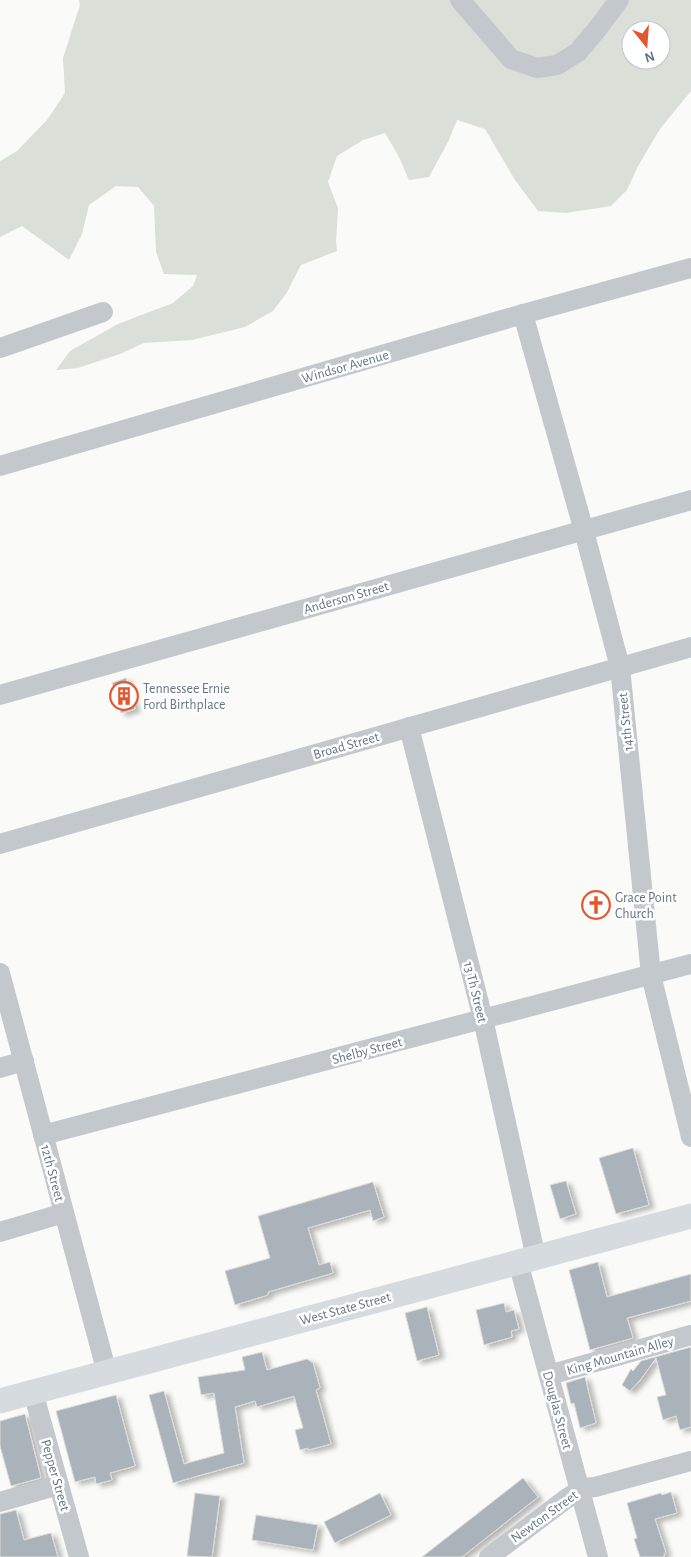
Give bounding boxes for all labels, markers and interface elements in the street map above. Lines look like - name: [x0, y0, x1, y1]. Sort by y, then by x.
- north arrow: [621, 20, 671, 70]
- text: N: [643, 48, 656, 65]
- street label: Windsor Avenue: [300, 348, 390, 386]
- street label: Anderson Street: [302, 579, 391, 617]
- building icon: Tennessee Ernie Ford Birthplace: [109, 681, 139, 711]
- place label: Tennessee Ernie Ford Birthplace: [143, 682, 230, 712]
- street label: 14th Street: [616, 692, 636, 752]
- street label: Broad Street: [312, 730, 381, 762]
- church icon: Grace Point Church: [581, 890, 611, 920]
- place label: Grace Point Church: [615, 891, 677, 921]
- street label: 13 Th Street: [461, 960, 489, 1025]
- street label: Shelby Street: [331, 1035, 404, 1067]
- street label: 12th Street: [38, 1143, 66, 1204]
- street label: West State Street: [298, 1290, 393, 1328]
- street label: King Mountain Alley: [565, 1334, 675, 1378]
- street label: Douglas Street: [540, 1370, 574, 1451]
- street label: Pepper Street: [38, 1438, 72, 1513]
- street label: Newton Street: [509, 1488, 581, 1546]

